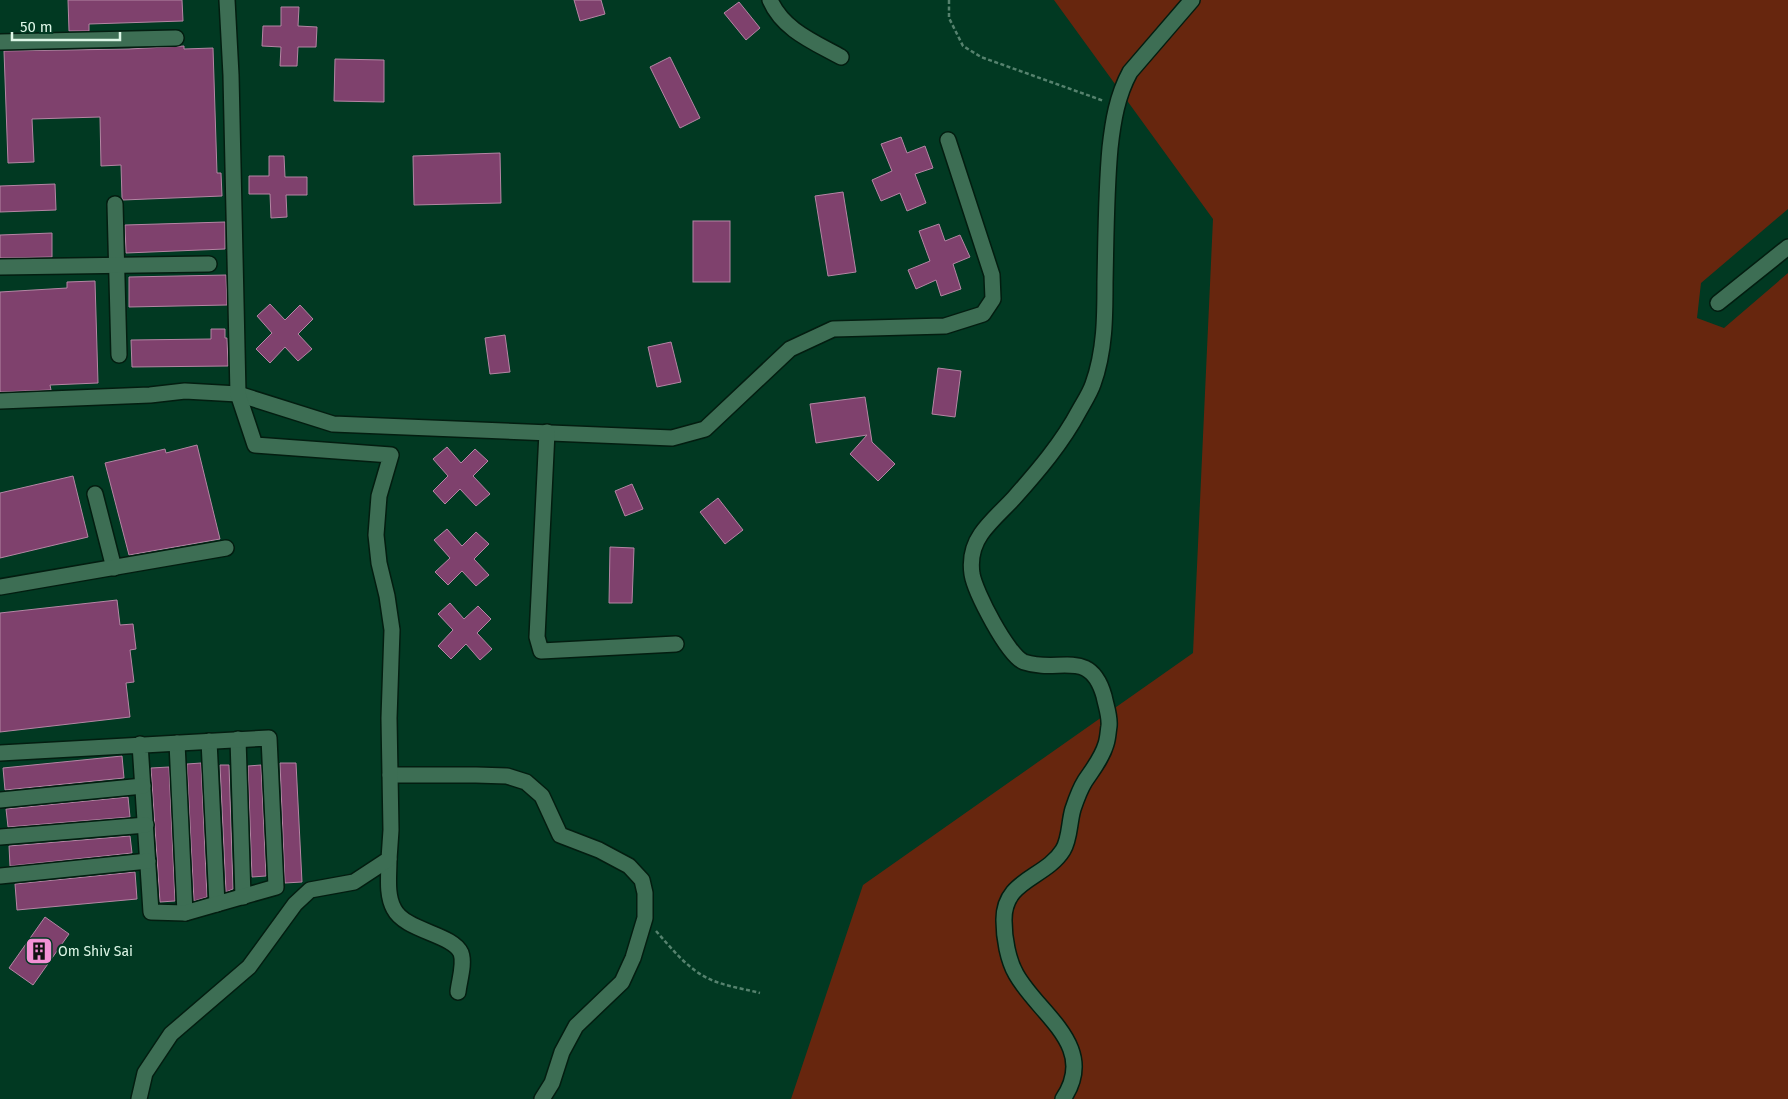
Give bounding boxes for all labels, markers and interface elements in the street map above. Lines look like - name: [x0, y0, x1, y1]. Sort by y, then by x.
- scale bar: [12, 10, 120, 42]
- text: 50 m: [20, 18, 53, 36]
- building icon: Om Shiv Sai: [24, 936, 54, 966]
- place label: Om Shiv Sai: [58, 943, 133, 960]

